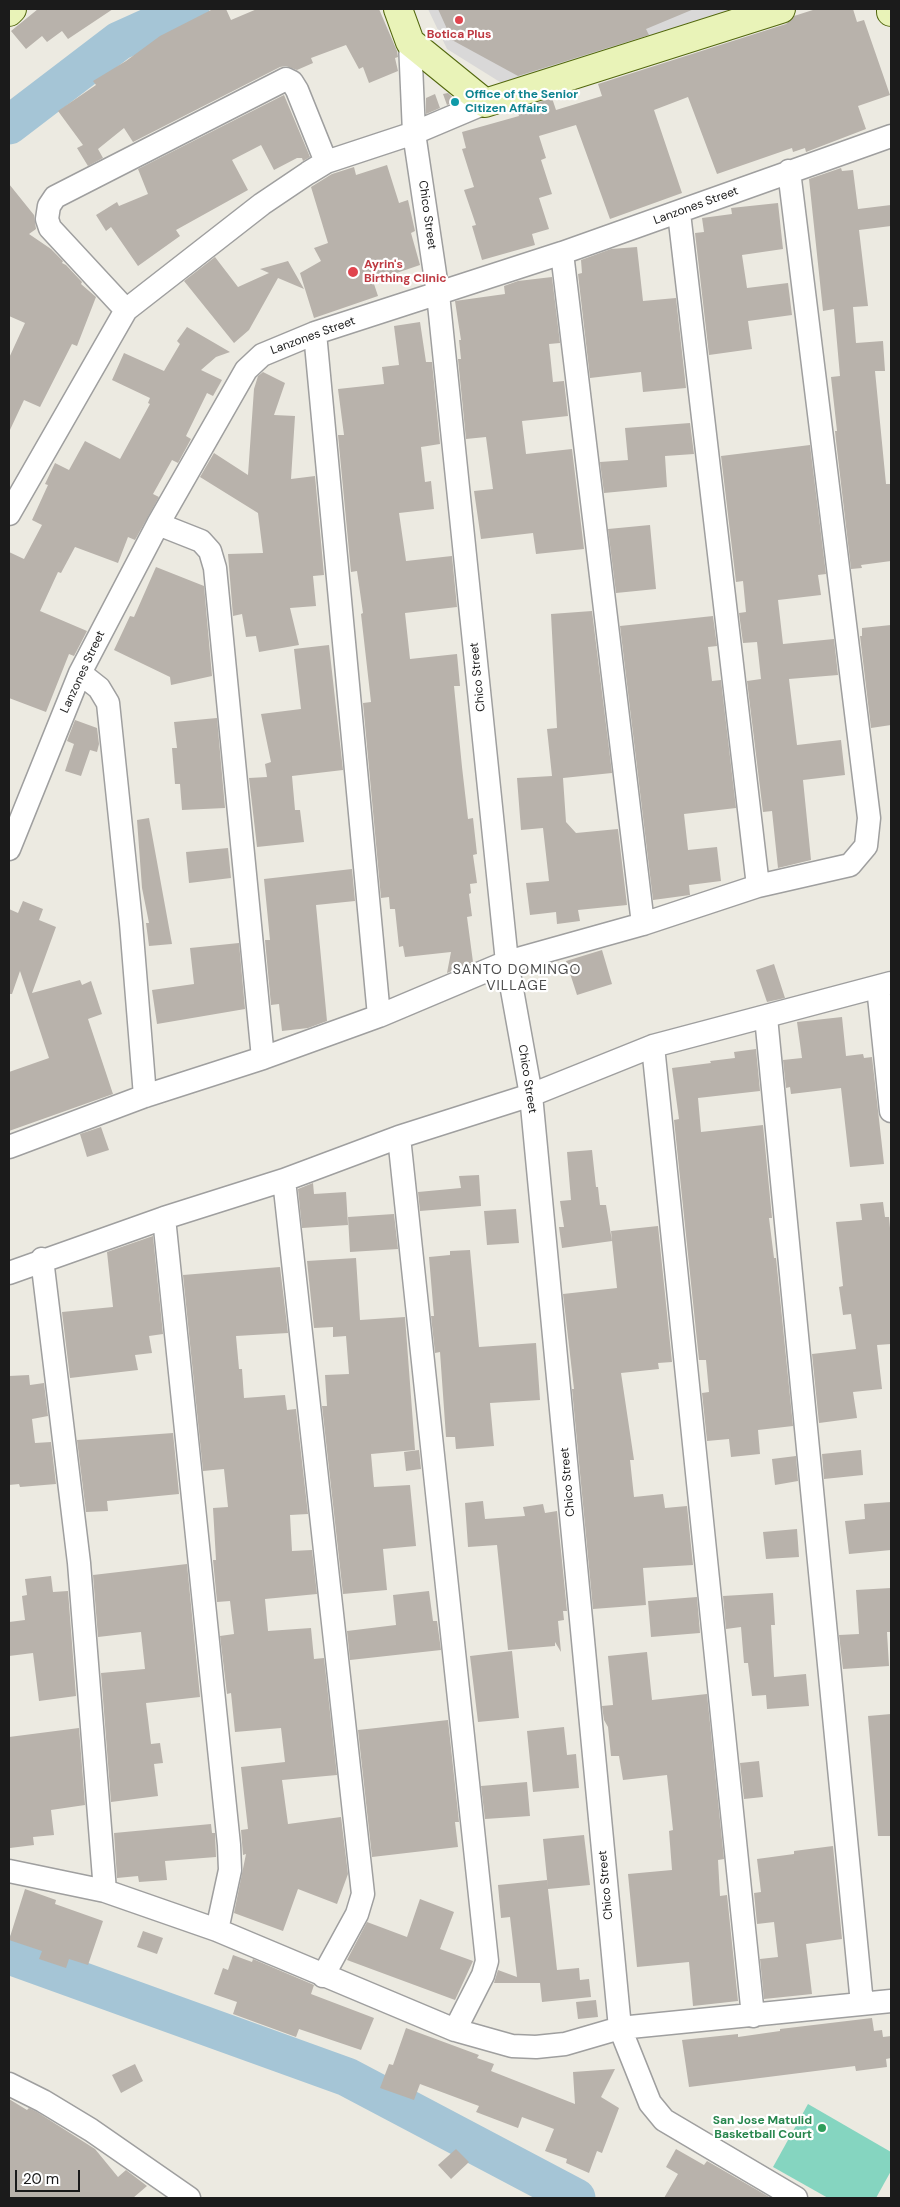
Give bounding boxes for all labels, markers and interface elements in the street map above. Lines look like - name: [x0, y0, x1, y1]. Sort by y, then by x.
- marker: Botica Plus: [453, 14, 465, 26]
- place label: Botica Plus: [427, 28, 491, 42]
- place label: Office of the Senior Citizen Affairs: [465, 88, 578, 116]
- marker: Office of the Senior Citizen Affairs: [449, 96, 461, 108]
- street label: Chico Street: [415, 180, 439, 250]
- street label: Lanzones Street: [652, 184, 740, 228]
- place label: Ayrin's Birthing Clinic: [364, 258, 446, 286]
- marker: Ayrin's Birthing Clinic: [346, 265, 360, 279]
- street label: Lanzones Street: [269, 314, 357, 358]
- street label: Lanzones Street: [58, 628, 108, 716]
- street label: Chico Street: [467, 642, 489, 712]
- district label: SANTO DOMINGO VILLAGE: [451, 962, 583, 994]
- street label: Chico Street: [514, 1044, 540, 1114]
- street label: Chico Street: [558, 1447, 578, 1517]
- street label: Chico Street: [596, 1850, 616, 1920]
- place label: San Jose Matulid Basketball Court: [713, 2114, 812, 2142]
- marker: San Jose Matulid Basketball Court: [816, 2122, 828, 2134]
- scale bar: [18, 2160, 82, 2192]
- text: 20 m: [23, 2169, 59, 2189]

